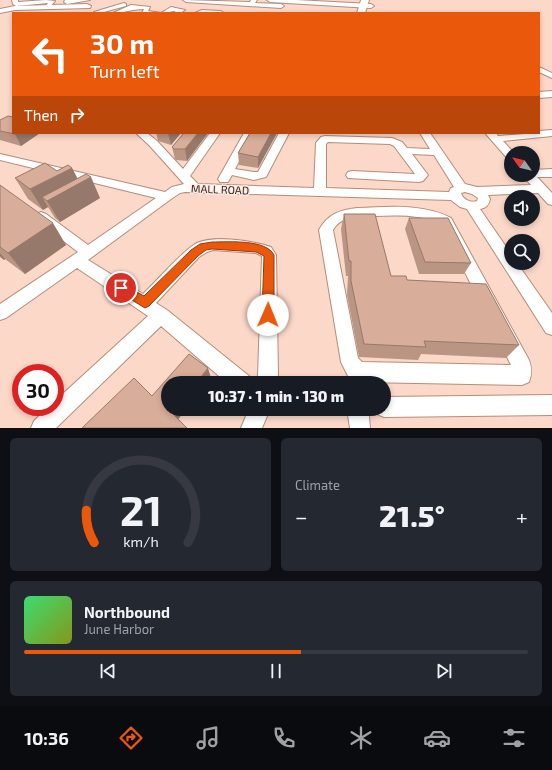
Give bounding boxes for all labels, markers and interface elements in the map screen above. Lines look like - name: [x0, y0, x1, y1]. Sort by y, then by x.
- text: 30 m: [90, 26, 154, 60]
- icon: left: [24, 28, 76, 80]
- text: Turn left: [90, 60, 160, 82]
- icon: right: [66, 104, 88, 126]
- text: Then: [24, 106, 58, 124]
- north arrow: [504, 146, 540, 182]
- map controls: [504, 146, 540, 270]
- street label: MALL ROAD: [191, 181, 249, 197]
- button: sound: [504, 190, 540, 226]
- button: search: [504, 234, 540, 270]
- pin: [104, 271, 138, 305]
- icon: arrive: [110, 277, 132, 299]
- position arrow: [247, 294, 289, 336]
- speed limit sign: 30: [12, 364, 64, 416]
- text: 10:37 · 1 min · 130 m: [208, 387, 344, 405]
- text: Climate: [295, 477, 340, 493]
- text: 21: [119, 483, 162, 533]
- text: 21.5°: [379, 497, 445, 533]
- text: −: [295, 503, 308, 529]
- text: +: [516, 503, 528, 529]
- text: km/h: [123, 532, 158, 549]
- text: Northbound: [84, 603, 170, 621]
- text: June Harbor: [84, 621, 154, 637]
- icon: previous: [97, 660, 119, 682]
- icon: pause: [265, 660, 287, 682]
- icon: next: [433, 660, 455, 682]
- icon: directions: [117, 724, 145, 752]
- icon: music: [194, 724, 222, 752]
- icon: phone: [270, 724, 298, 752]
- icon: climate: [347, 724, 375, 752]
- icon: car: [423, 724, 451, 752]
- icon: filters: [500, 724, 528, 752]
- text: 10:36: [24, 727, 69, 749]

